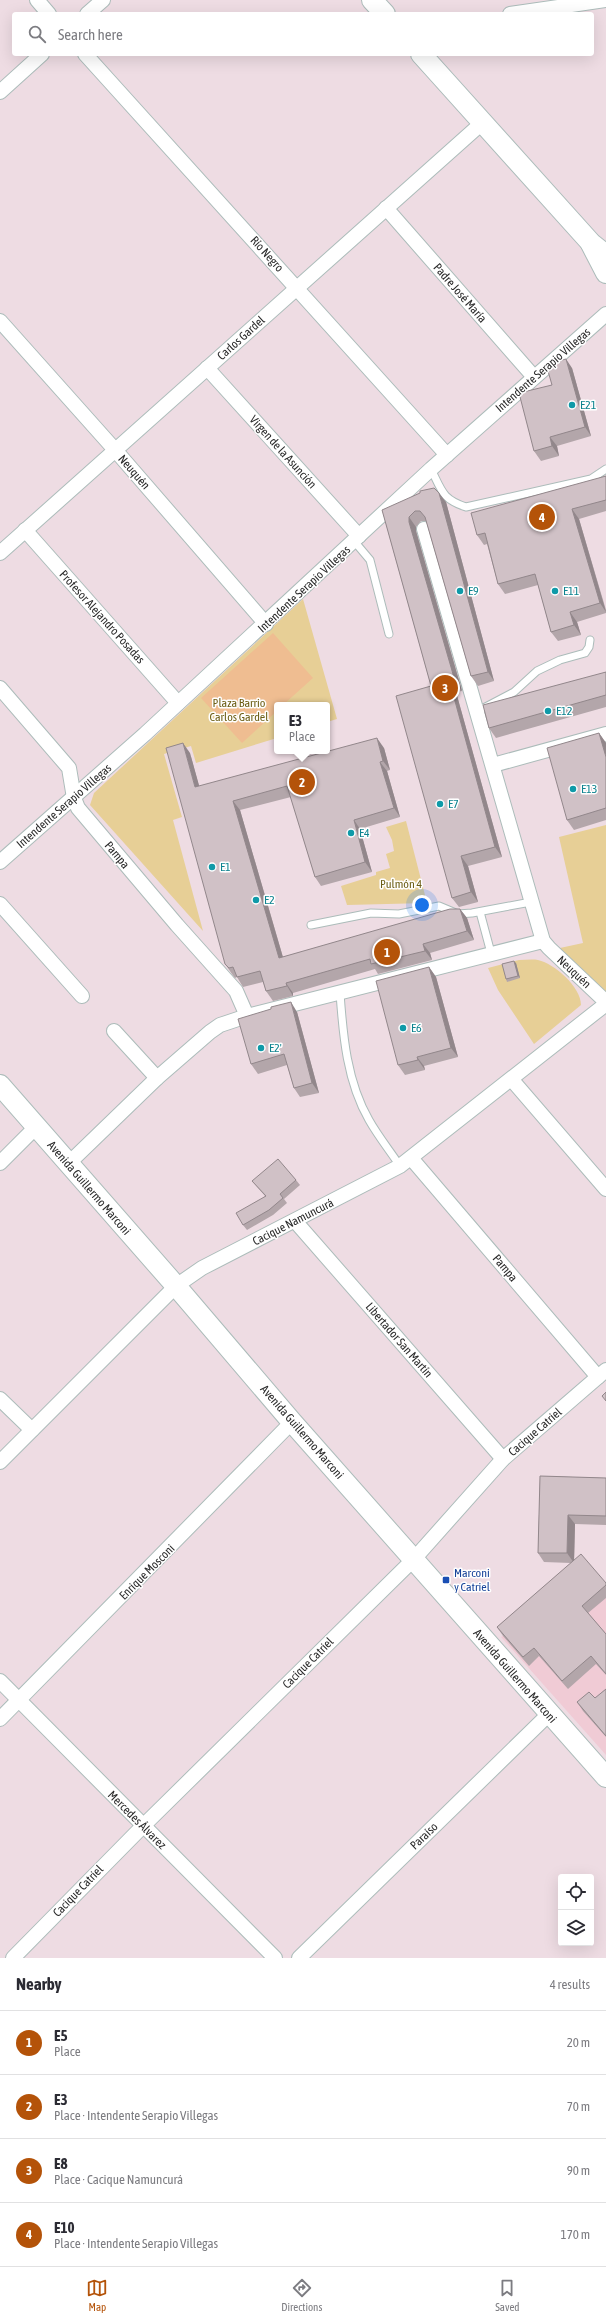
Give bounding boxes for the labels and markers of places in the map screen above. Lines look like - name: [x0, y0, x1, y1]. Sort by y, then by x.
- place label: E21: [580, 398, 597, 412]
- marker: E21: [567, 400, 577, 410]
- pin: 4: [529, 502, 555, 532]
- place label: E9: [468, 584, 479, 598]
- place label: E11: [563, 584, 580, 598]
- marker: E9: [455, 586, 465, 596]
- marker: E11: [550, 586, 560, 596]
- pin: 3: [432, 673, 458, 703]
- place label: E12: [556, 704, 572, 718]
- marker: E12: [543, 706, 553, 716]
- pin: 2: [289, 767, 315, 797]
- place label: E13: [581, 782, 597, 796]
- marker: E13: [568, 784, 578, 794]
- place label: E7: [448, 797, 459, 811]
- marker: E7: [435, 799, 445, 809]
- place label: E4: [359, 826, 370, 840]
- marker: E4: [346, 828, 356, 838]
- place label: E1: [220, 860, 231, 874]
- marker: E1: [207, 862, 217, 872]
- place label: E2: [264, 893, 275, 907]
- marker: E2: [251, 895, 261, 905]
- pin: 1: [374, 937, 400, 967]
- place label: E6: [411, 1021, 422, 1035]
- marker: E6: [398, 1023, 408, 1033]
- place label: E2': [269, 1041, 282, 1055]
- marker: E2': [256, 1043, 266, 1053]
- place label: Marconi y Catriel: [454, 1566, 491, 1594]
- marker: Marconi y Catriel: [441, 1575, 451, 1585]

